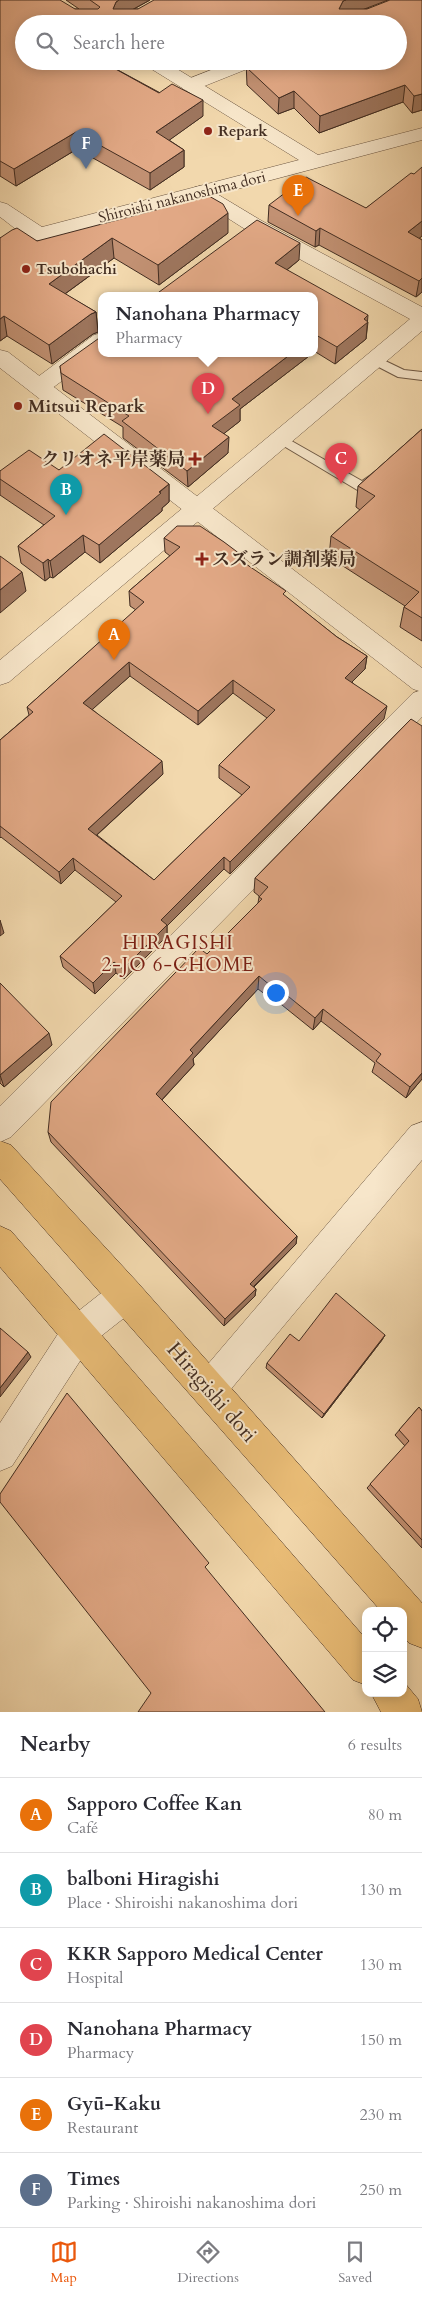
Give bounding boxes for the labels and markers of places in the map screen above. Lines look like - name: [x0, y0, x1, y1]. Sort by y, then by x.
- place label: Repark: [218, 121, 268, 141]
- marker: Repark: [202, 125, 214, 137]
- pin: F: [70, 128, 102, 169]
- pin: E: [282, 175, 314, 216]
- place label: Tsubohachi: [36, 259, 117, 279]
- marker: Tsubohachi: [20, 263, 32, 275]
- pin: D: [192, 373, 224, 414]
- place label: Mitsui Repark: [28, 394, 146, 419]
- marker: Mitsui Repark: [12, 400, 24, 412]
- pin: C: [325, 443, 357, 484]
- place label: クリオネ平岸薬局: [41, 447, 185, 472]
- marker: クリオネ平岸薬局: [189, 453, 201, 465]
- pin: B: [50, 474, 82, 515]
- place label: スズラン調剤薬局: [212, 547, 356, 572]
- marker: スズラン調剤薬局: [196, 553, 208, 565]
- pin: A: [98, 619, 130, 660]

